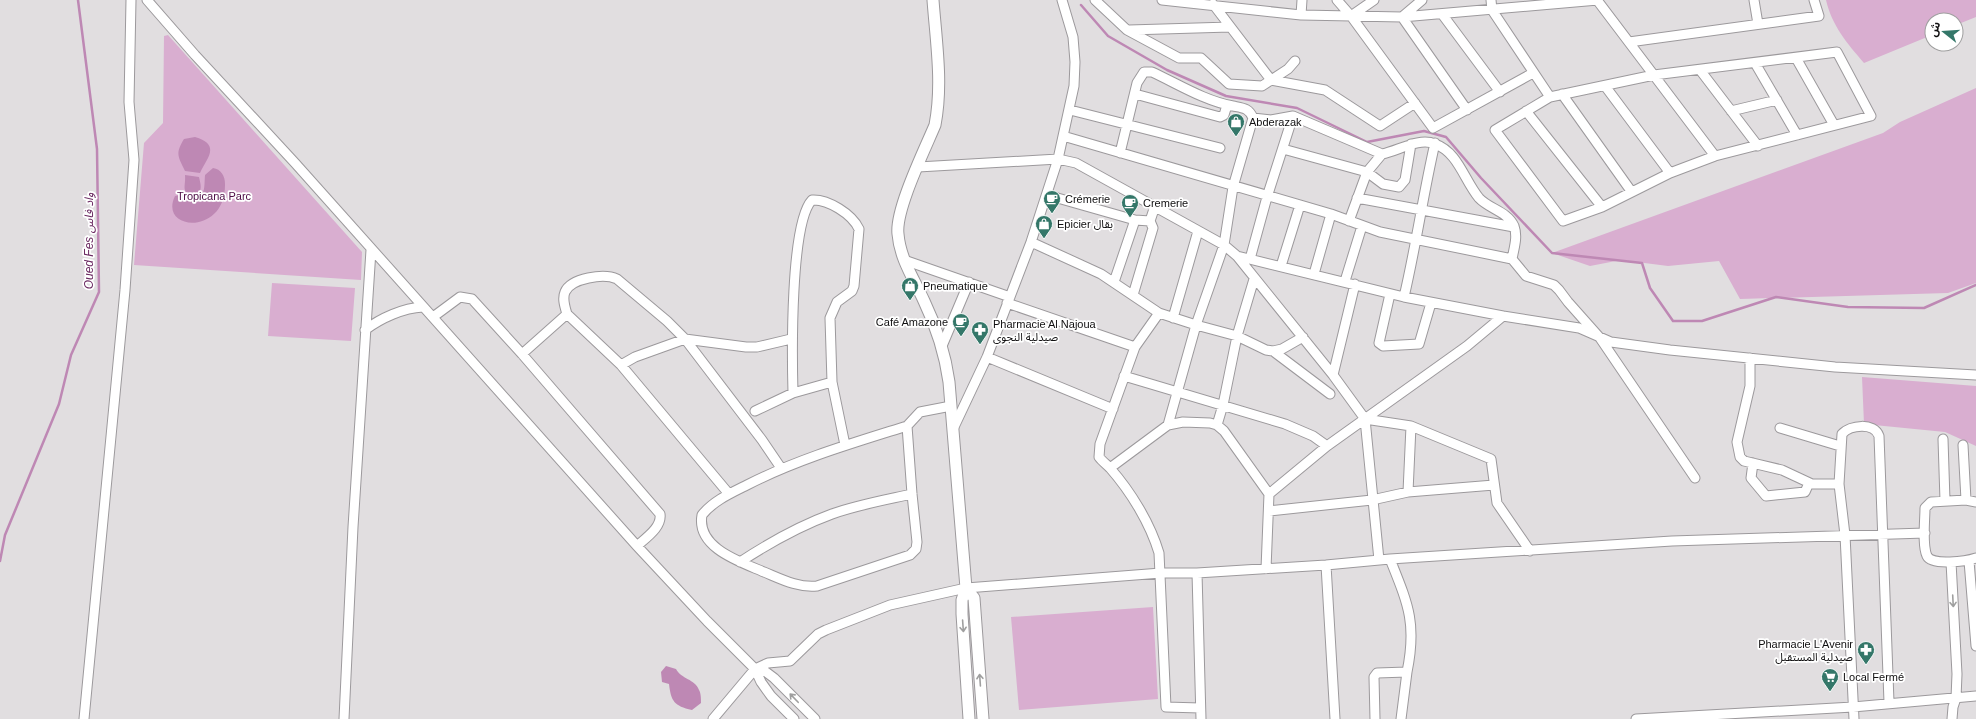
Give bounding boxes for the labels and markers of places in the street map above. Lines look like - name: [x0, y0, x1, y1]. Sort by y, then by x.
- shop icon: Abderazak: [1226, 112, 1246, 137]
- place label: Abderazak: [1249, 116, 1302, 128]
- cafe icon: Crémerie: [1042, 189, 1062, 214]
- place label: Crémerie: [1065, 193, 1110, 205]
- cafe icon: Cremerie: [1120, 193, 1140, 218]
- place label: Cremerie: [1143, 197, 1188, 209]
- shop icon: Epicier بقال: [1034, 214, 1054, 239]
- place label: Epicier بقال: [1057, 218, 1113, 231]
- shop icon: Pneumatique: [900, 276, 920, 301]
- place label: Pneumatique: [923, 280, 988, 292]
- cafe icon: Café Amazone: [951, 312, 971, 337]
- place label: Café Amazone: [876, 316, 948, 328]
- place label: Pharmacie Al Najoua صيدلية النجوى: [993, 318, 1097, 344]
- pharmacy icon: Pharmacie Al Najoua صيدلية النجوى: [970, 320, 990, 345]
- place label: Pharmacie L'Avenir صيدلية المستقبل: [1758, 638, 1853, 664]
- pharmacy icon: Pharmacie L'Avenir صيدلية المستقبل: [1856, 640, 1876, 665]
- supermarket icon: Local Fermé: [1820, 667, 1840, 692]
- place label: Local Fermé: [1843, 671, 1904, 683]

